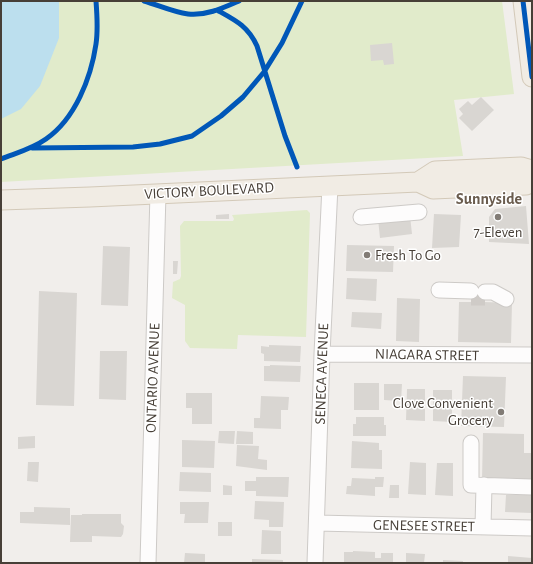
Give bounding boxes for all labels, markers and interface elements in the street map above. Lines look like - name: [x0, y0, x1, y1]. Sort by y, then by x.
- street label: VICTORY BOULEVARD: [144, 179, 274, 203]
- district label: Sunnyside: [456, 189, 522, 209]
- marker: 7-Eleven: [493, 212, 503, 222]
- place label: 7-Eleven: [473, 223, 523, 241]
- place label: Fresh To Go: [375, 246, 441, 264]
- marker: Fresh To Go: [362, 250, 372, 260]
- street label: ONTARIO AVENUE: [142, 323, 164, 433]
- street label: SENECA AVENUE: [311, 323, 333, 425]
- street label: NIAGARA STREET: [375, 345, 479, 365]
- place label: Clove Convenient Grocery: [393, 394, 493, 429]
- marker: Clove Convenient Grocery: [496, 407, 506, 417]
- street label: GENESEE STREET: [373, 516, 475, 536]

